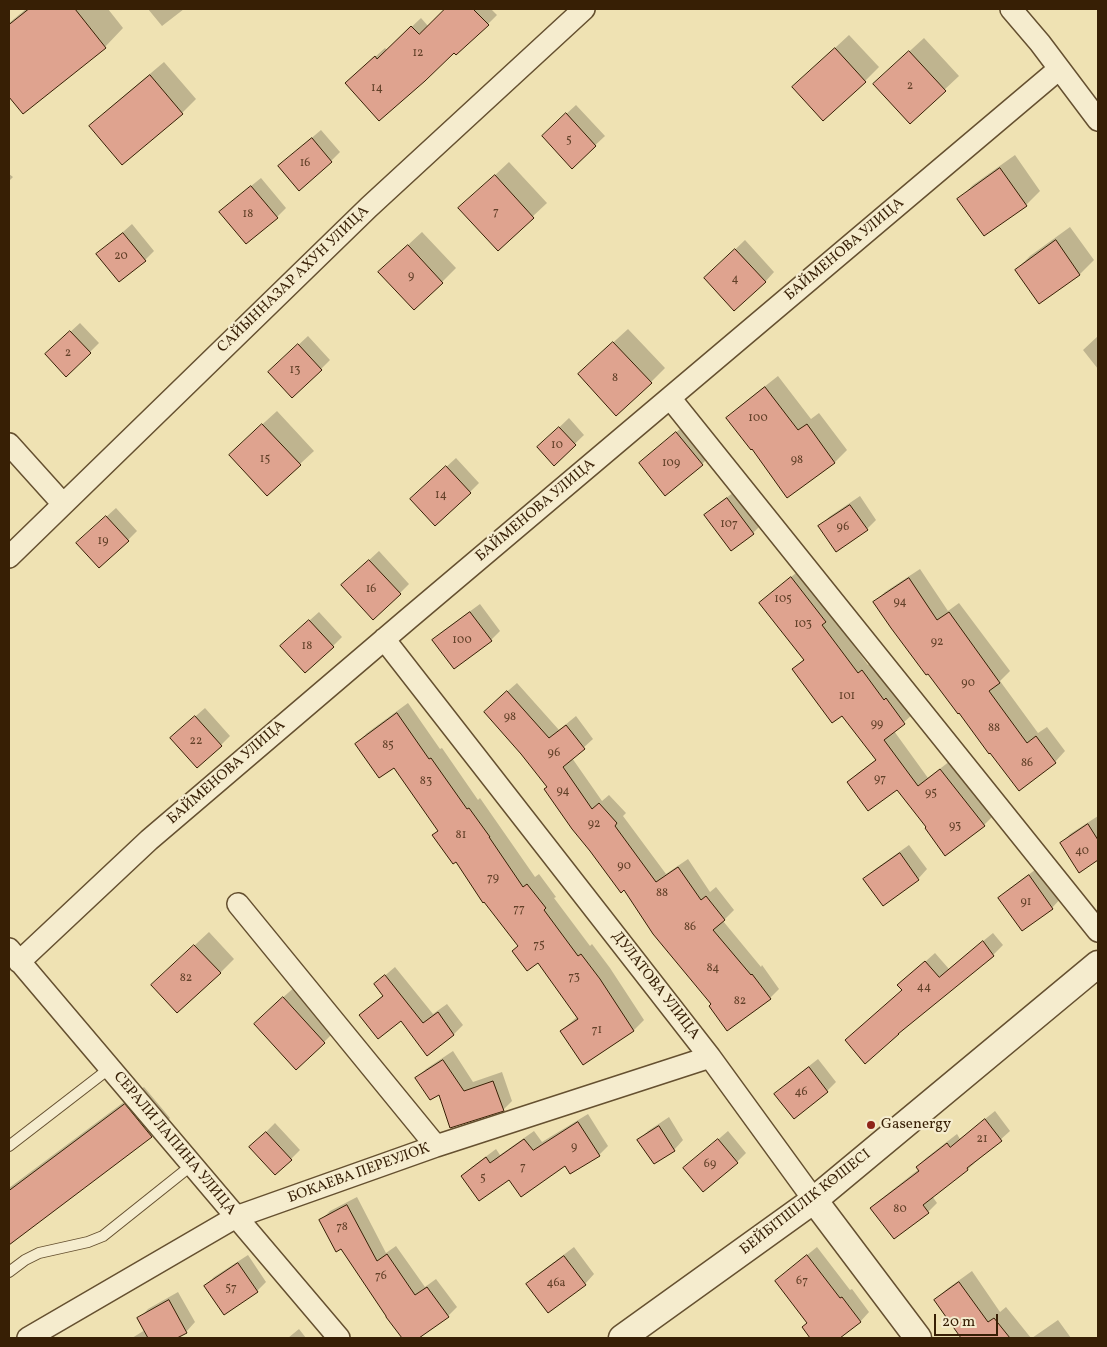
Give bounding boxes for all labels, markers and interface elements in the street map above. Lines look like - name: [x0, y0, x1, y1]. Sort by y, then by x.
- house number: 12: [412, 47, 424, 61]
- house number: 2: [907, 80, 913, 94]
- house number: 14: [371, 82, 383, 96]
- house number: 5: [566, 134, 572, 148]
- house number: 16: [300, 157, 310, 171]
- street label: БАЙМЕНОВА УЛИЦА: [782, 195, 908, 305]
- street label: САЙЫННАЗАР АХУН УЛИЦА: [214, 203, 374, 357]
- house number: 7: [493, 206, 499, 220]
- house number: 18: [243, 208, 253, 222]
- house number: 20: [114, 250, 128, 264]
- house number: 9: [408, 270, 414, 284]
- house number: 4: [731, 273, 739, 287]
- house number: 2: [65, 347, 71, 361]
- house number: 13: [290, 364, 300, 378]
- house number: 8: [612, 372, 618, 386]
- house number: 100: [748, 412, 768, 426]
- house number: 10: [551, 439, 563, 453]
- house number: 15: [260, 453, 270, 467]
- house number: 98: [791, 454, 803, 468]
- street label: БАЙМЕНОВА УЛИЦА: [473, 456, 599, 566]
- house number: 109: [662, 457, 680, 471]
- house number: 14: [435, 489, 447, 503]
- house number: 107: [720, 518, 738, 532]
- house number: 96: [837, 521, 849, 535]
- house number: 19: [98, 535, 108, 549]
- house number: 16: [366, 583, 376, 597]
- house number: 105: [774, 593, 792, 607]
- house number: 94: [893, 596, 907, 610]
- house number: 103: [794, 618, 812, 632]
- house number: 100: [452, 634, 472, 648]
- house number: 92: [931, 636, 943, 650]
- house number: 18: [302, 640, 312, 654]
- house number: 90: [961, 677, 975, 691]
- house number: 101: [839, 690, 855, 704]
- house number: 98: [504, 711, 516, 725]
- street label: БАЙМЕНОВА УЛИЦА: [164, 717, 290, 829]
- house number: 99: [871, 718, 883, 732]
- house number: 88: [988, 722, 1000, 736]
- house number: 22: [190, 735, 202, 749]
- house number: 85: [382, 739, 394, 753]
- house number: 96: [548, 747, 560, 761]
- house number: 86: [1021, 757, 1033, 771]
- house number: 97: [874, 773, 886, 787]
- house number: 83: [420, 775, 432, 789]
- house number: 94: [556, 785, 570, 799]
- house number: 95: [925, 787, 937, 801]
- house number: 92: [588, 818, 600, 832]
- house number: 93: [949, 820, 961, 834]
- house number: 81: [456, 829, 466, 843]
- house number: 40: [1075, 845, 1089, 859]
- house number: 90: [617, 860, 631, 874]
- house number: 79: [487, 872, 499, 886]
- house number: 88: [656, 887, 668, 901]
- house number: 91: [1021, 896, 1031, 910]
- house number: 77: [513, 903, 525, 917]
- house number: 86: [684, 921, 696, 935]
- street label: ДУЛАТОВА УЛИЦА: [607, 928, 703, 1044]
- house number: 75: [533, 939, 545, 953]
- house number: 84: [707, 962, 719, 976]
- house number: 73: [568, 971, 580, 985]
- house number: 82: [180, 972, 192, 986]
- house number: 44: [917, 981, 931, 995]
- house number: 82: [734, 995, 746, 1009]
- house number: 71: [592, 1024, 602, 1038]
- street label: СЕРАЛИ ЛАПИНА УЛИЦА: [109, 1069, 239, 1219]
- house number: 46: [794, 1086, 808, 1100]
- place label: Gasenergy: [881, 1116, 951, 1134]
- marker: Gasenergy: [865, 1119, 877, 1131]
- house number: 21: [976, 1133, 988, 1147]
- street label: БОКАЕВА ПЕРЕУЛОК: [286, 1140, 432, 1208]
- house number: 9: [571, 1141, 577, 1155]
- street label: БЕЙБІТШІЛІК КӨШЕСІ: [737, 1146, 875, 1260]
- house number: 69: [704, 1158, 716, 1172]
- house number: 7: [520, 1161, 526, 1175]
- house number: 5: [480, 1172, 486, 1186]
- house number: 80: [893, 1203, 907, 1217]
- house number: 78: [336, 1221, 348, 1235]
- house number: 76: [375, 1270, 387, 1284]
- house number: 67: [796, 1275, 808, 1289]
- house number: 46а: [546, 1277, 566, 1291]
- house number: 57: [225, 1282, 237, 1296]
- scale bar: [937, 1304, 1001, 1336]
- text: 20 m: [942, 1312, 975, 1333]

